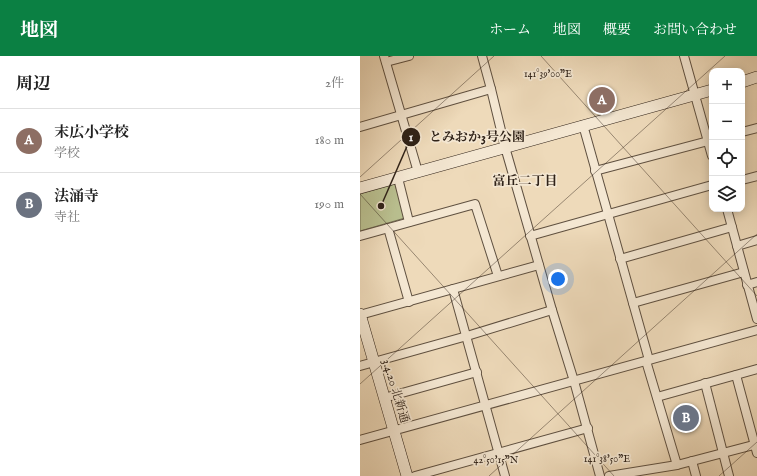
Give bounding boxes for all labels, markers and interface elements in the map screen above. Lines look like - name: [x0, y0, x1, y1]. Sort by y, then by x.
- text: 地図: [20, 19, 58, 43]
- text: ホーム: [489, 21, 531, 39]
- text: 地図: [553, 21, 581, 39]
- text: 概要: [603, 21, 631, 39]
- text: お問い合わせ: [653, 21, 737, 39]
- text: 141°39'00"E: [524, 68, 572, 81]
- map controls: [709, 68, 745, 212]
- button: +: [709, 68, 745, 104]
- text: 周辺: [16, 74, 50, 95]
- text: 2件: [325, 75, 344, 92]
- pin: A: [589, 85, 615, 115]
- button: −: [709, 104, 745, 140]
- text: 末広小学校: [54, 123, 129, 142]
- callout: とみおか3号公園: [401, 124, 533, 149]
- text: とみおか3号公園: [429, 129, 525, 146]
- text: 1: [409, 130, 414, 145]
- text: A: [25, 132, 33, 149]
- text: 180 m: [315, 132, 344, 149]
- button: locate: [709, 140, 745, 176]
- text: 学校: [54, 145, 80, 162]
- district label: 富丘二丁目: [492, 173, 558, 190]
- button: layers: [709, 176, 745, 212]
- text: 法涌寺: [54, 187, 99, 206]
- text: B: [25, 196, 33, 213]
- text: 190 m: [314, 196, 344, 213]
- text: 寺社: [54, 209, 80, 226]
- your location: [548, 269, 568, 289]
- street label: 3.4.20 北新通: [379, 357, 412, 425]
- pin: B: [673, 403, 699, 433]
- text: 141°38'50"E: [584, 453, 630, 466]
- text: 42°50'15"N: [474, 454, 519, 467]

